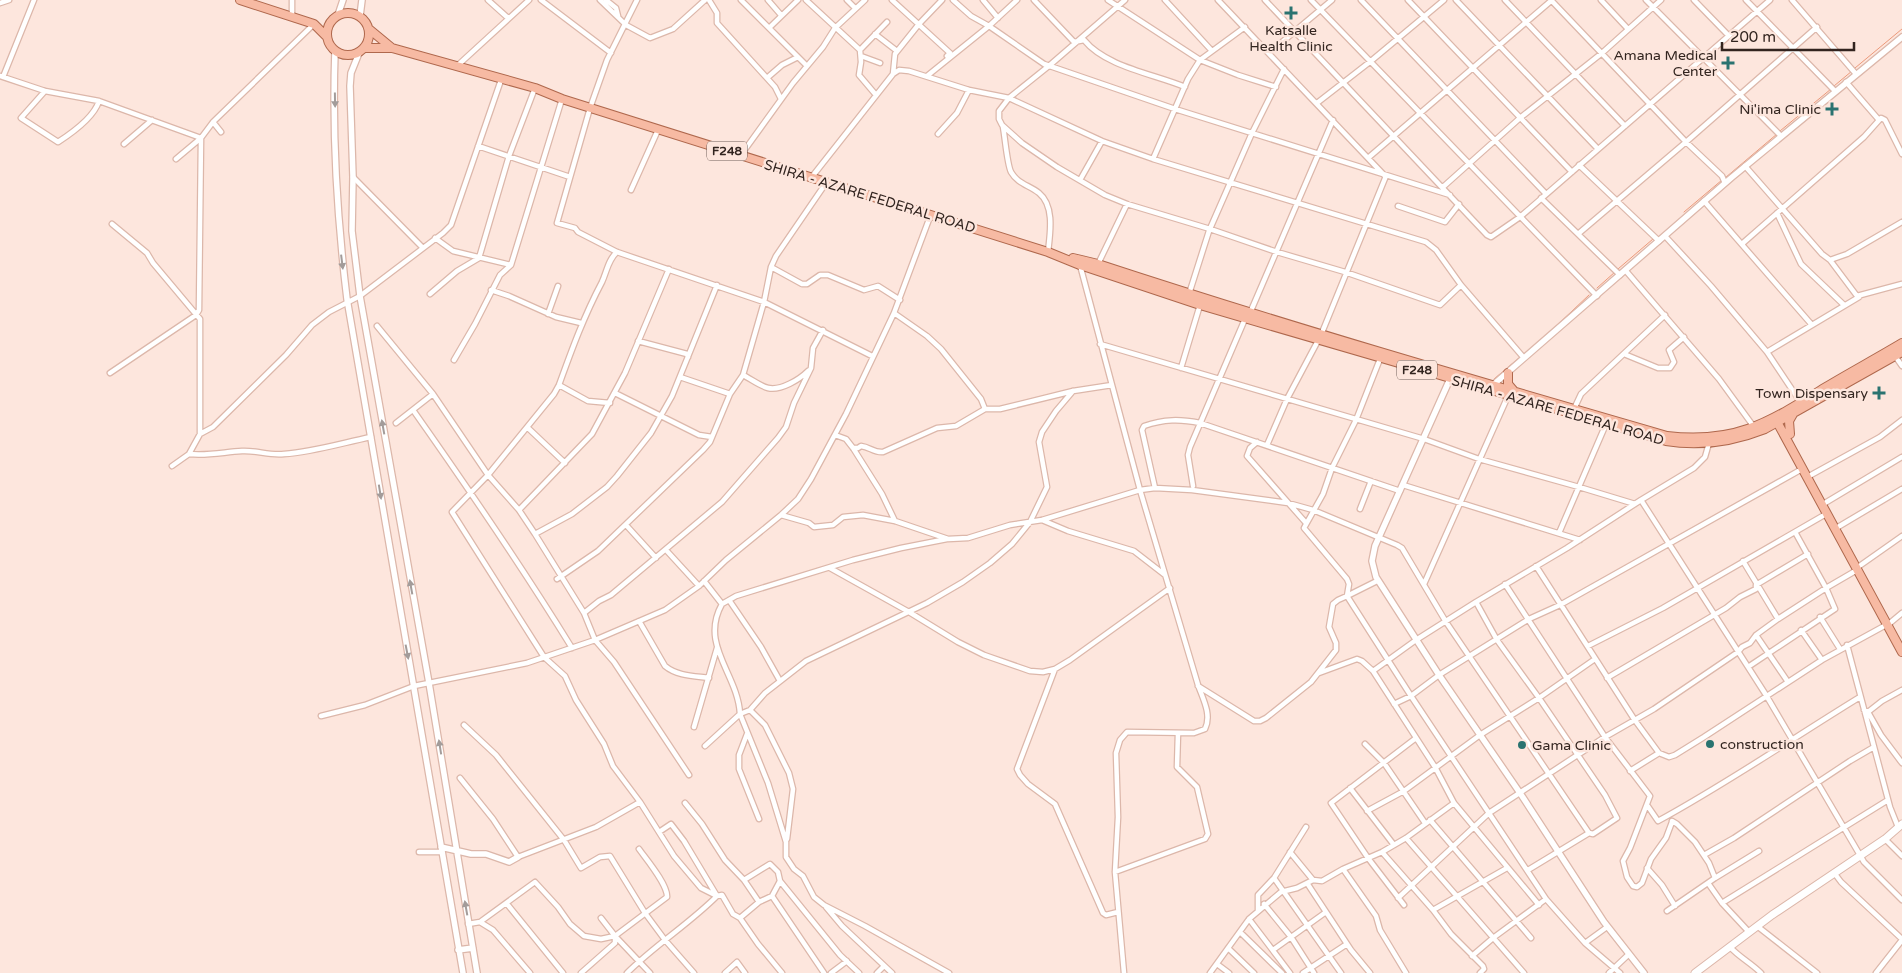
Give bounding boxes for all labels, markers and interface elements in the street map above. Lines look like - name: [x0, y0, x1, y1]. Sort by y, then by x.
- marker: Katsalle Health Clinic: [1284, 6, 1298, 20]
- scale bar: [1722, 20, 1854, 52]
- place label: Katsalle Health Clinic: [1249, 22, 1333, 55]
- text: 200 m: [1730, 28, 1776, 46]
- place label: Amana Medical Center: [1613, 47, 1718, 80]
- marker: Amana Medical Center: [1721, 56, 1735, 70]
- one-way arrow: [331, 92, 339, 108]
- place label: Ni'ima Clinic: [1739, 101, 1821, 118]
- marker: Ni'ima Clinic: [1825, 102, 1839, 116]
- road number: F248: [707, 142, 747, 160]
- street label: SHIRA - AZARE FEDERAL ROAD: [762, 156, 978, 237]
- one-way arrow: [338, 255, 346, 271]
- road number: F248: [1397, 360, 1437, 380]
- street label: SHIRA - AZARE FEDERAL ROAD: [1450, 372, 1666, 449]
- place label: Town Dispensary: [1755, 385, 1868, 402]
- marker: Town Dispensary: [1872, 386, 1886, 400]
- one-way arrow: [379, 419, 387, 435]
- one-way arrow: [376, 484, 384, 500]
- one-way arrow: [407, 579, 415, 595]
- one-way arrow: [404, 644, 412, 660]
- place label: construction: [1720, 736, 1804, 753]
- place label: Gama Clinic: [1532, 737, 1611, 754]
- marker: construction: [1704, 738, 1716, 750]
- one-way arrow: [435, 739, 443, 755]
- marker: Gama Clinic: [1516, 739, 1528, 751]
- one-way arrow: [461, 899, 469, 915]

